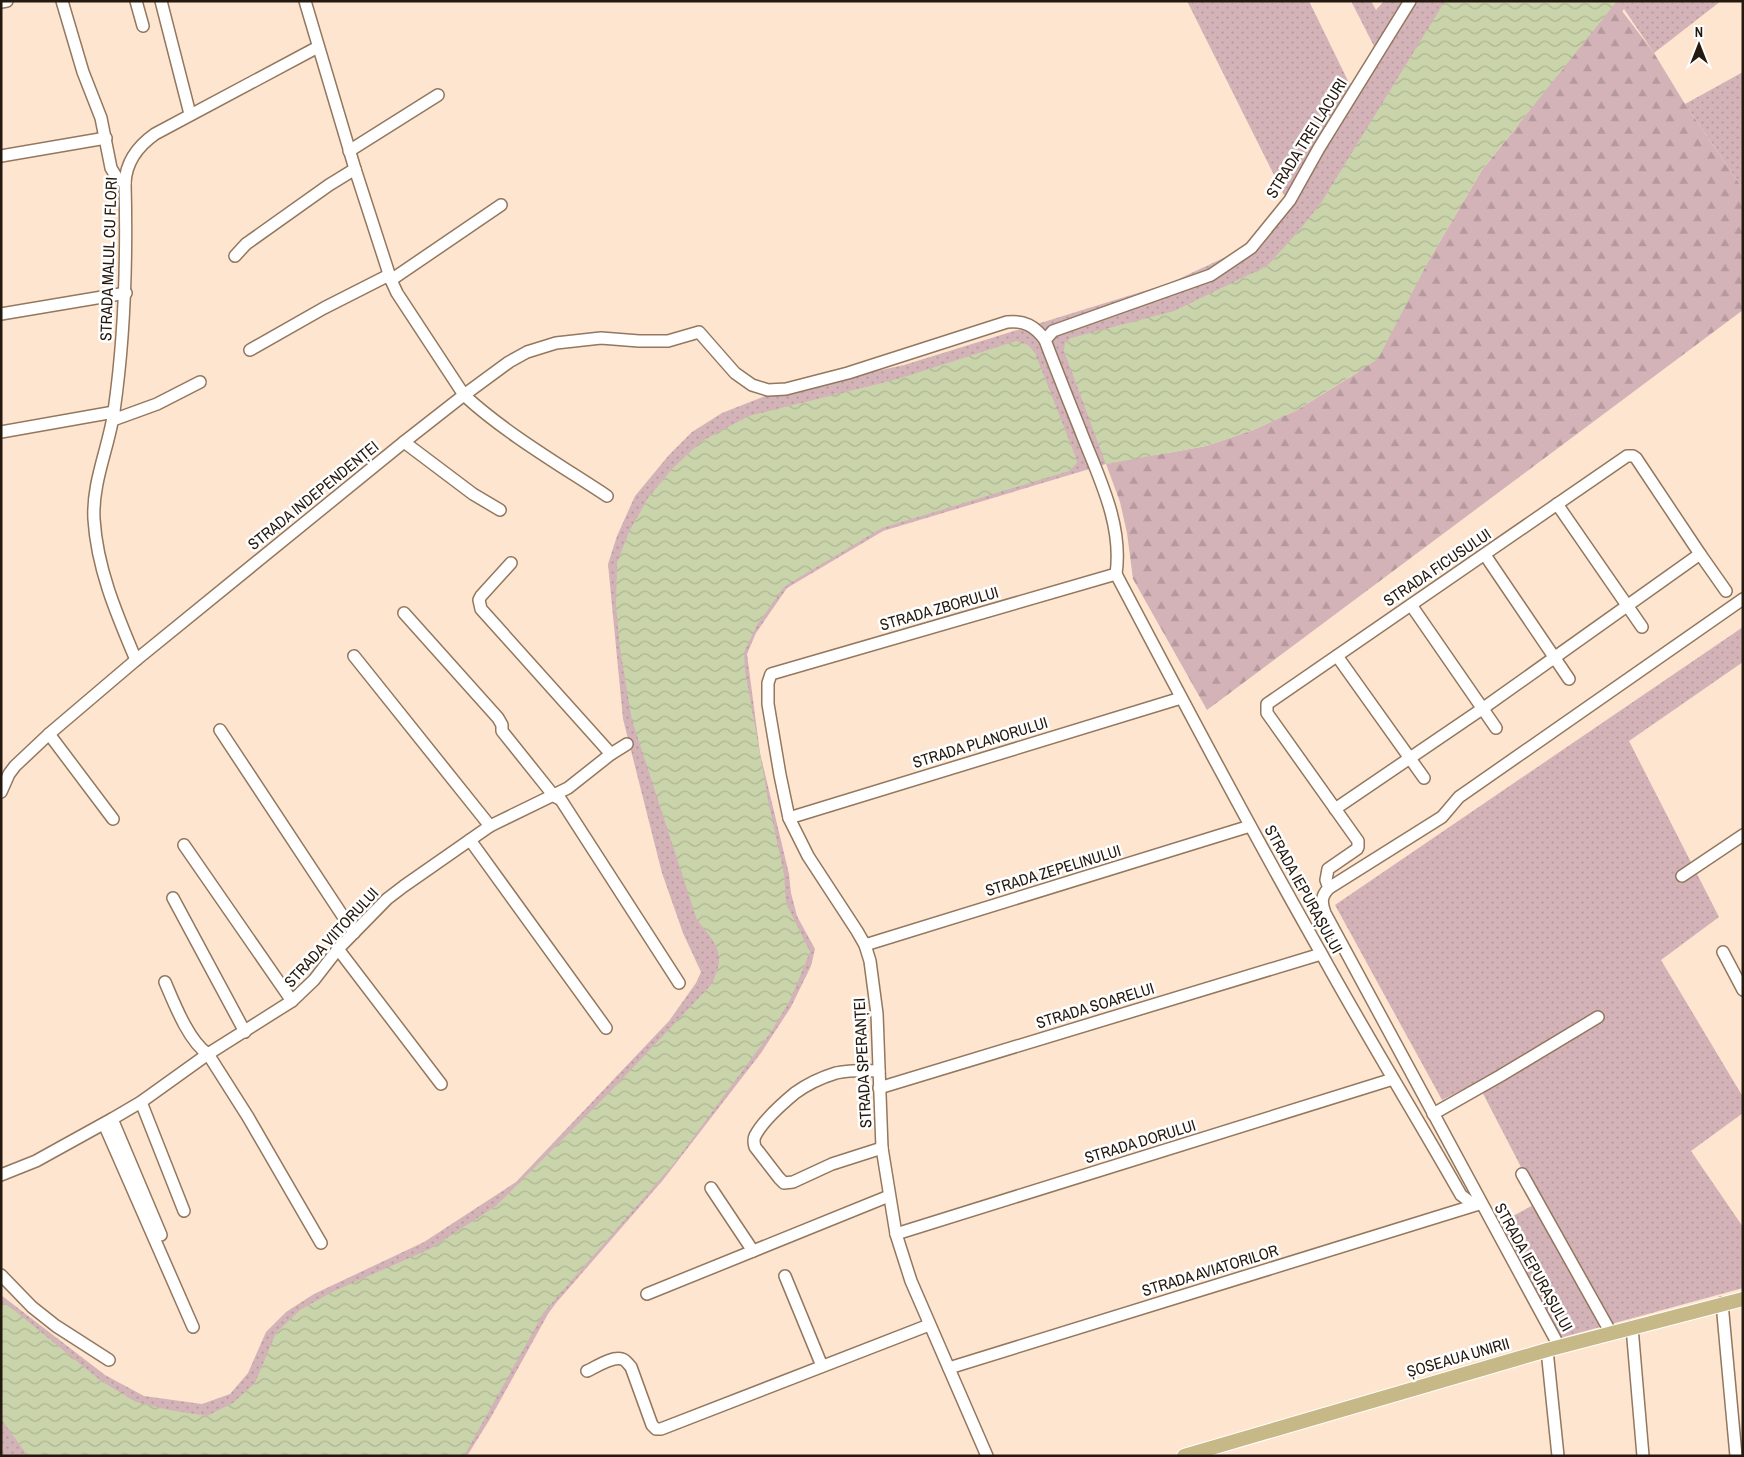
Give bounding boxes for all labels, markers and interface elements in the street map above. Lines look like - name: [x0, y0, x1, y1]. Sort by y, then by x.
- north arrow: [1674, 20, 1724, 70]
- text: N: [1695, 23, 1703, 41]
- street label: STRADA TREI LACURI: [1260, 74, 1352, 202]
- street label: STRADA MALUL CU FLORI: [94, 177, 122, 341]
- street label: STRADA INDEPENDENȚEI: [243, 435, 383, 555]
- street label: STRADA FICUSULUI: [1379, 523, 1495, 611]
- street label: STRADA ZBORULUI: [877, 581, 1001, 635]
- street label: STRADA PLANORULUI: [910, 711, 1050, 773]
- street label: STRADA IEPURAȘULUI: [1260, 821, 1348, 957]
- street label: STRADA ZEPELINULUI: [982, 839, 1124, 901]
- street label: STRADA VIITORULUI: [279, 882, 383, 992]
- street label: STRADA SOARELUI: [1033, 977, 1157, 1033]
- street label: STRADA SPERANȚEI: [848, 997, 876, 1129]
- street label: STRADA DORULUI: [1082, 1114, 1198, 1168]
- street label: STRADA IEPURAȘULUI: [1490, 1199, 1578, 1335]
- street label: STRADA AVIATORILOR: [1139, 1239, 1281, 1301]
- street label: ȘOSEAUA UNIRII: [1404, 1332, 1512, 1382]

